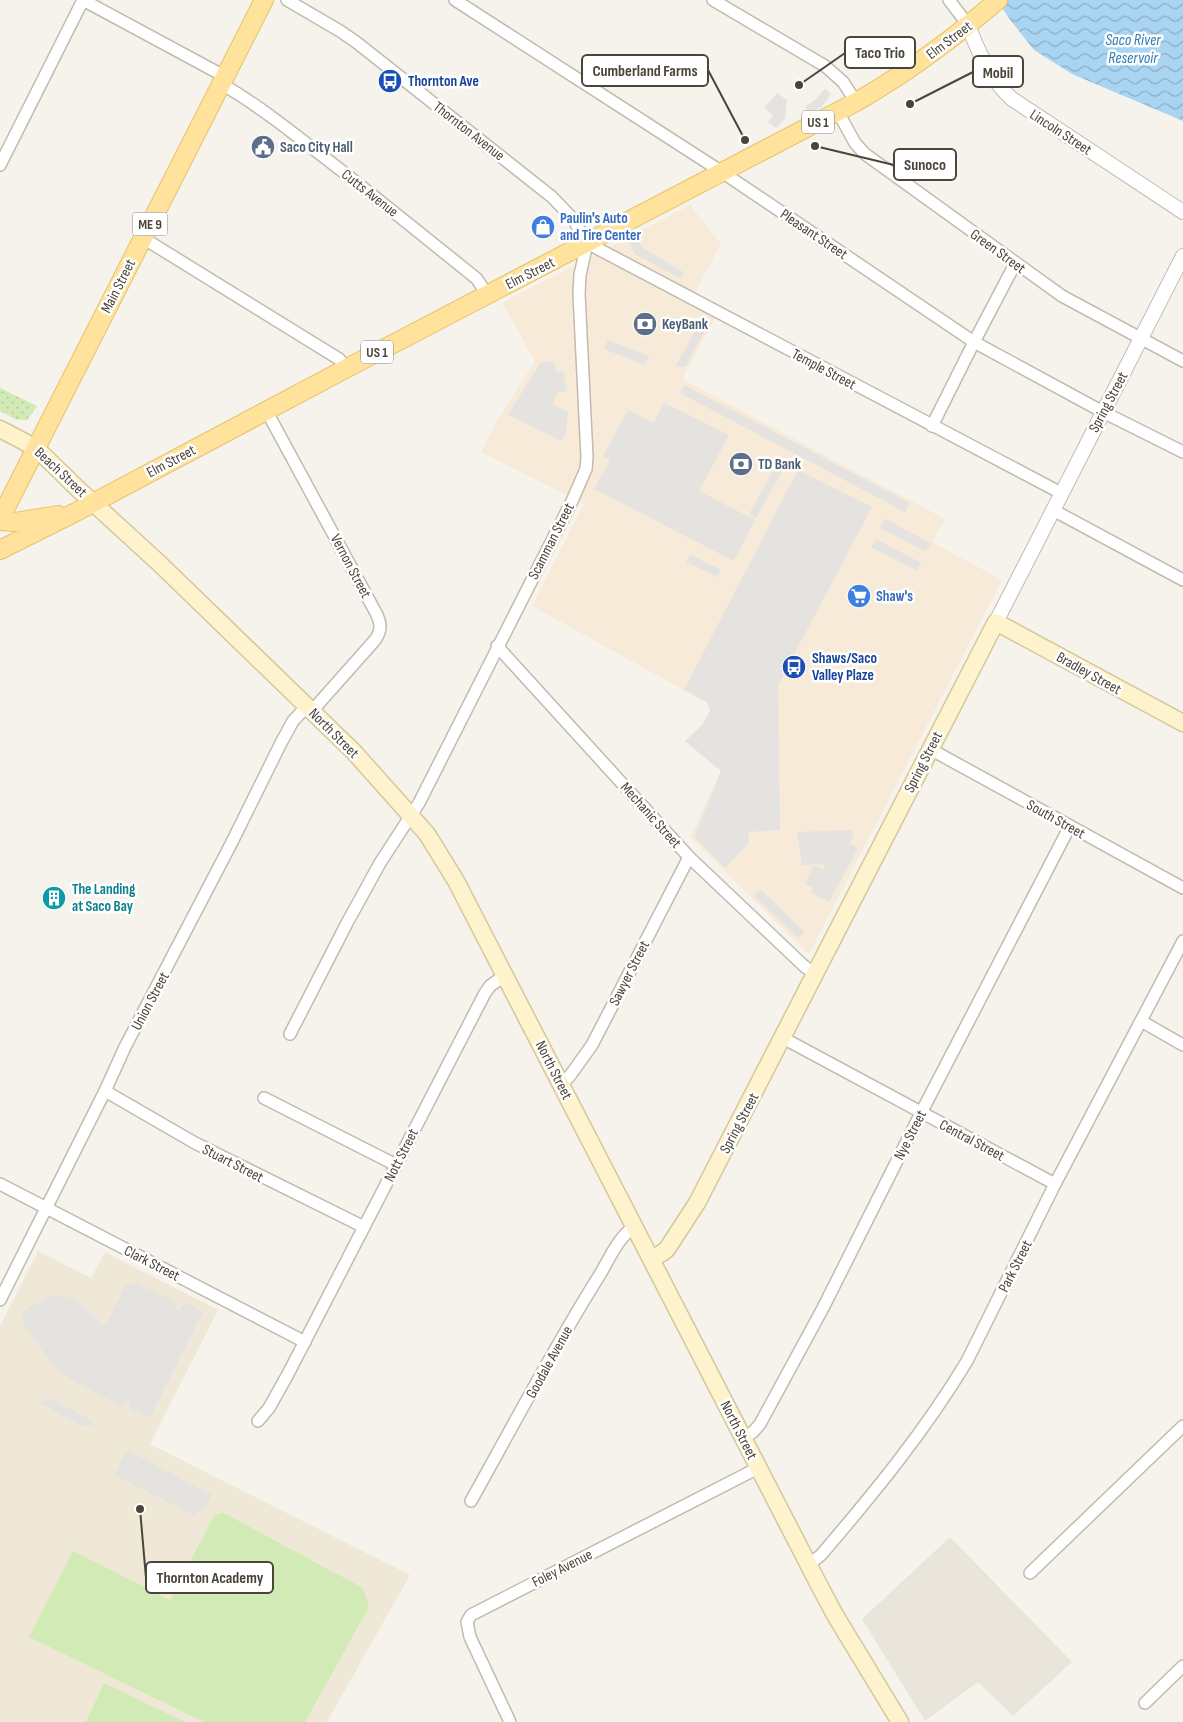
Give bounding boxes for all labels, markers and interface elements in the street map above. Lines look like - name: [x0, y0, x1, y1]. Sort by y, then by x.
- street label: Elm Street: [923, 17, 976, 64]
- water label: Saco River Reservoir: [1105, 31, 1161, 68]
- callout: Taco Trio: [845, 37, 915, 68]
- text: Taco Trio: [855, 44, 905, 63]
- callout: Cumberland Farms: [582, 55, 708, 86]
- callout: Mobil: [973, 56, 1023, 87]
- text: Cumberland Farms: [592, 62, 698, 81]
- text: Mobil: [983, 64, 1013, 83]
- bus stop icon: Thornton Ave: [377, 68, 403, 94]
- place label: Thornton Ave: [408, 72, 479, 91]
- street label: Thornton Avenue: [429, 98, 508, 165]
- street label: Lincoln Street: [1026, 105, 1096, 160]
- road number: US 1: [802, 110, 834, 134]
- public building icon: Saco City Hall: [250, 134, 276, 160]
- place label: Saco City Hall: [280, 138, 353, 157]
- callout: Sunoco: [894, 149, 956, 180]
- text: Sunoco: [904, 156, 946, 175]
- street label: Cutts Avenue: [337, 165, 402, 221]
- street label: Pleasant Street: [776, 205, 851, 264]
- place label: Paulin's Auto and Tire Center: [560, 209, 642, 245]
- road number: ME 9: [132, 212, 168, 235]
- shop icon: Paulin's Auto and Tire Center: [530, 214, 556, 240]
- street label: Green Street: [966, 225, 1030, 278]
- street label: Elm Street: [502, 253, 558, 294]
- street label: Main Street: [97, 256, 140, 316]
- bank icon: KeyBank: [632, 311, 658, 337]
- place label: KeyBank: [662, 315, 709, 334]
- road number: US 1: [361, 341, 393, 364]
- street label: Temple Street: [788, 345, 859, 394]
- street label: Spring Street: [1085, 368, 1133, 436]
- street label: Elm Street: [144, 440, 199, 482]
- street label: Beach Street: [30, 443, 91, 502]
- bank icon: TD Bank: [728, 451, 754, 477]
- place label: TD Bank: [758, 455, 802, 474]
- street label: Scamman Street: [524, 499, 579, 583]
- street label: Vernon Street: [326, 531, 376, 602]
- supermarket icon: Shaw's: [846, 583, 872, 609]
- place label: Shaw's: [876, 587, 913, 606]
- street label: Bradley Street: [1053, 648, 1125, 699]
- place label: Shaws/Saco Valley Plaze: [812, 649, 877, 685]
- bus stop icon: Shaws/Saco Valley Plaze: [781, 654, 807, 680]
- street label: North Street: [305, 704, 363, 763]
- street label: Spring Street: [900, 728, 947, 796]
- street label: Mechanic Street: [616, 778, 686, 853]
- street label: South Street: [1023, 796, 1089, 843]
- place label: The Landing at Saco Bay: [72, 880, 136, 916]
- building icon: The Landing at Saco Bay: [41, 885, 67, 911]
- street label: Sawyer Street: [605, 937, 654, 1009]
- street label: Union Street: [127, 968, 174, 1034]
- street label: North Street: [531, 1038, 577, 1103]
- street label: Spring Street: [716, 1089, 764, 1157]
- street label: Nye Street: [890, 1107, 931, 1163]
- street label: Central Street: [936, 1115, 1008, 1166]
- street label: Nott Street: [380, 1125, 423, 1185]
- street label: Stuart Street: [199, 1140, 267, 1187]
- street label: Park Street: [994, 1237, 1037, 1295]
- street label: Clark Street: [121, 1241, 183, 1286]
- street label: Goodale Avenue: [522, 1323, 577, 1402]
- street label: North Street: [716, 1398, 762, 1463]
- street label: Foley Avenue: [529, 1545, 596, 1592]
- callout: Thornton Academy: [146, 1562, 273, 1593]
- text: Thornton Academy: [157, 1569, 264, 1588]

